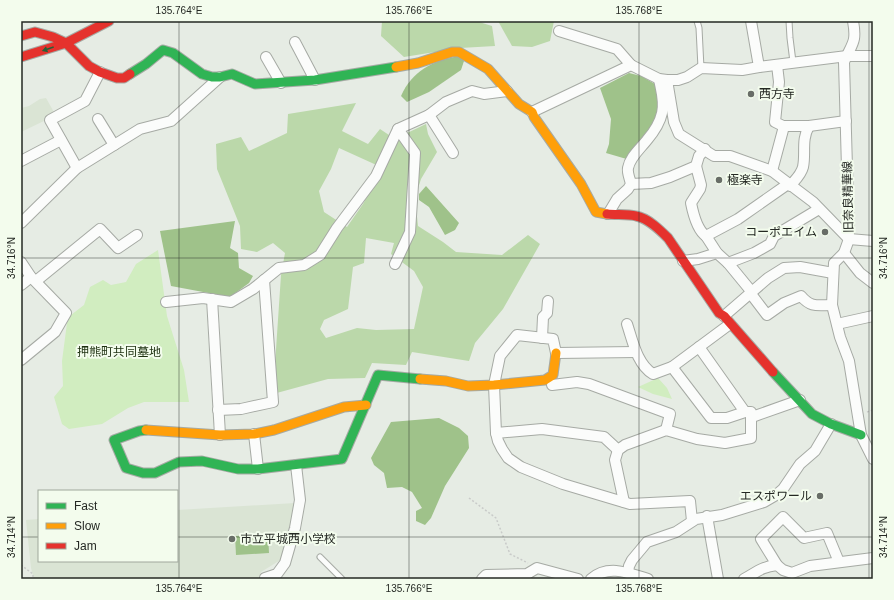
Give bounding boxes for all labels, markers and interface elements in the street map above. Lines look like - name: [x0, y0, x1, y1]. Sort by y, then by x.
- text: 135.764°E: [156, 5, 203, 16]
- text: 135.766°E: [386, 5, 433, 16]
- text: 135.768°E: [616, 5, 663, 16]
- one-way arrow: [42, 47, 54, 53]
- place label: 西方寺: [759, 87, 795, 101]
- marker: 西方寺: [746, 89, 756, 99]
- street label: 旧奈良精華線: [840, 161, 856, 233]
- place label: 極楽寺: [727, 173, 763, 187]
- marker: 極楽寺: [714, 175, 724, 185]
- place label: コーポエイム: [745, 225, 817, 239]
- marker: コーポエイム: [820, 227, 830, 237]
- text: 34.716°N: [6, 237, 17, 279]
- text: 34.716°N: [878, 237, 889, 279]
- park label: 押熊町共同墓地: [77, 345, 161, 359]
- place label: エスポワール: [740, 489, 812, 503]
- legend: [38, 490, 178, 562]
- marker: エスポワール: [815, 491, 825, 501]
- text: Fast: [74, 499, 98, 513]
- text: 34.714°N: [6, 516, 17, 558]
- text: 34.714°N: [878, 516, 889, 558]
- text: Slow: [74, 519, 100, 533]
- place label: 市立平城西小学校: [240, 532, 336, 546]
- marker: 市立平城西小学校: [227, 534, 237, 544]
- text: Jam: [74, 539, 97, 553]
- text: 135.764°E: [156, 583, 203, 594]
- text: 135.766°E: [386, 583, 433, 594]
- text: 135.768°E: [616, 583, 663, 594]

